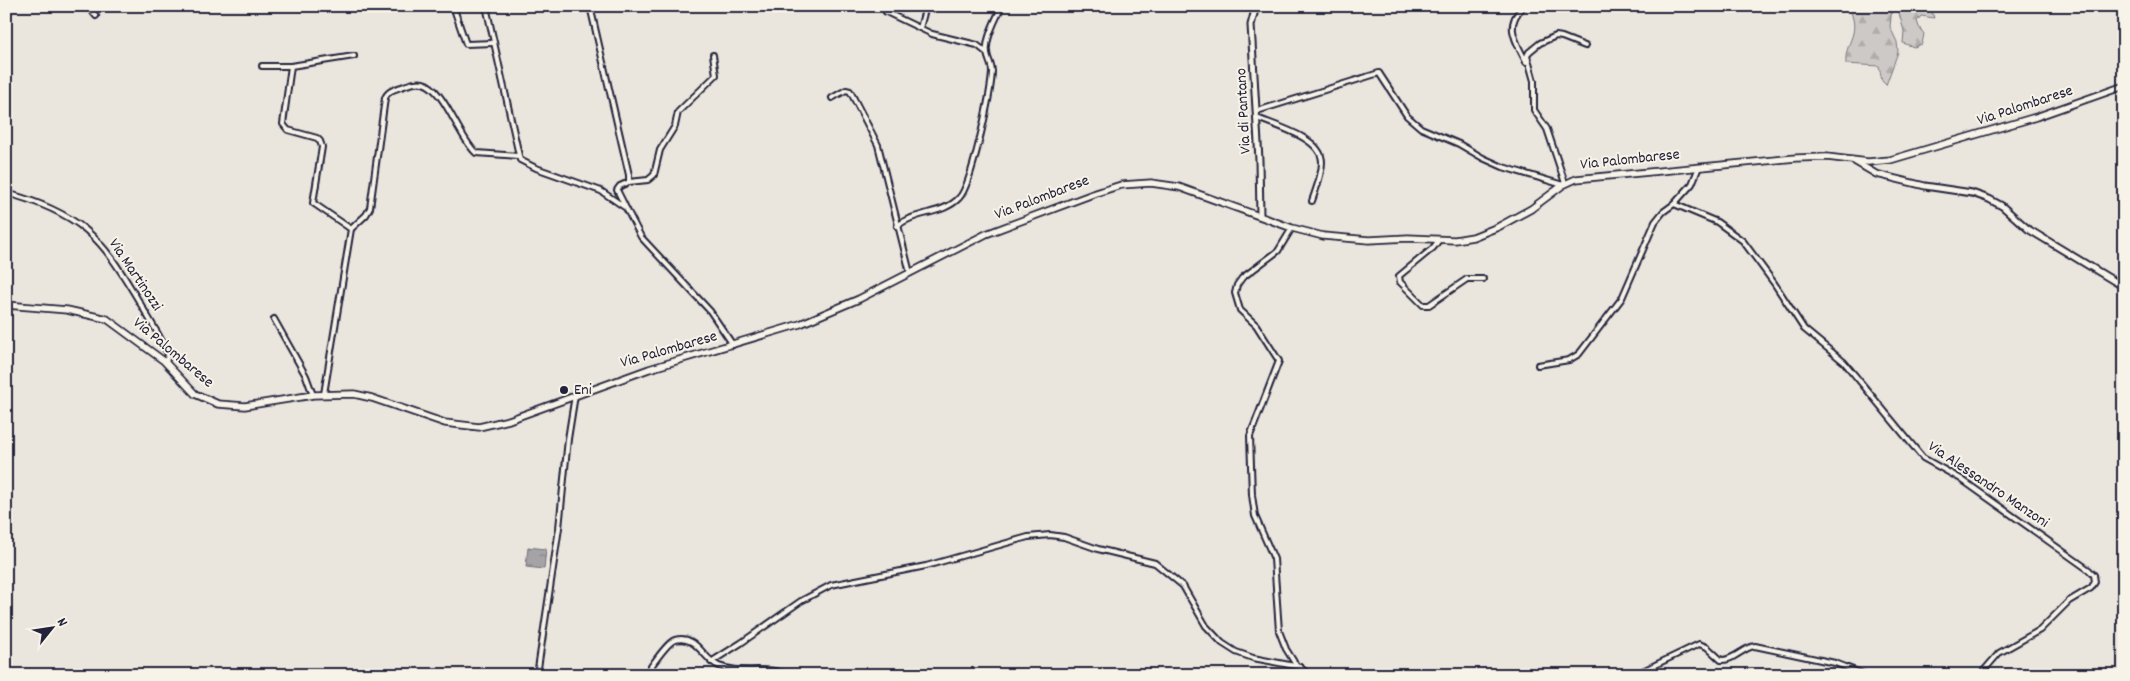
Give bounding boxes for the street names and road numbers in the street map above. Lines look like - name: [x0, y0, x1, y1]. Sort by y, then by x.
- street label: Via di Pantano: [1230, 67, 1258, 155]
- street label: Via Palombarese: [1974, 80, 2076, 132]
- street label: Via Palombarese: [1579, 143, 1681, 177]
- street label: Via Palombarese: [991, 169, 1093, 227]
- street label: Via Martinozzi: [102, 234, 168, 316]
- street label: Via Palombarese: [127, 312, 219, 394]
- street label: Via Palombarese: [618, 325, 720, 375]
- street label: Via Alessandro Manzoni: [1923, 436, 2053, 534]

